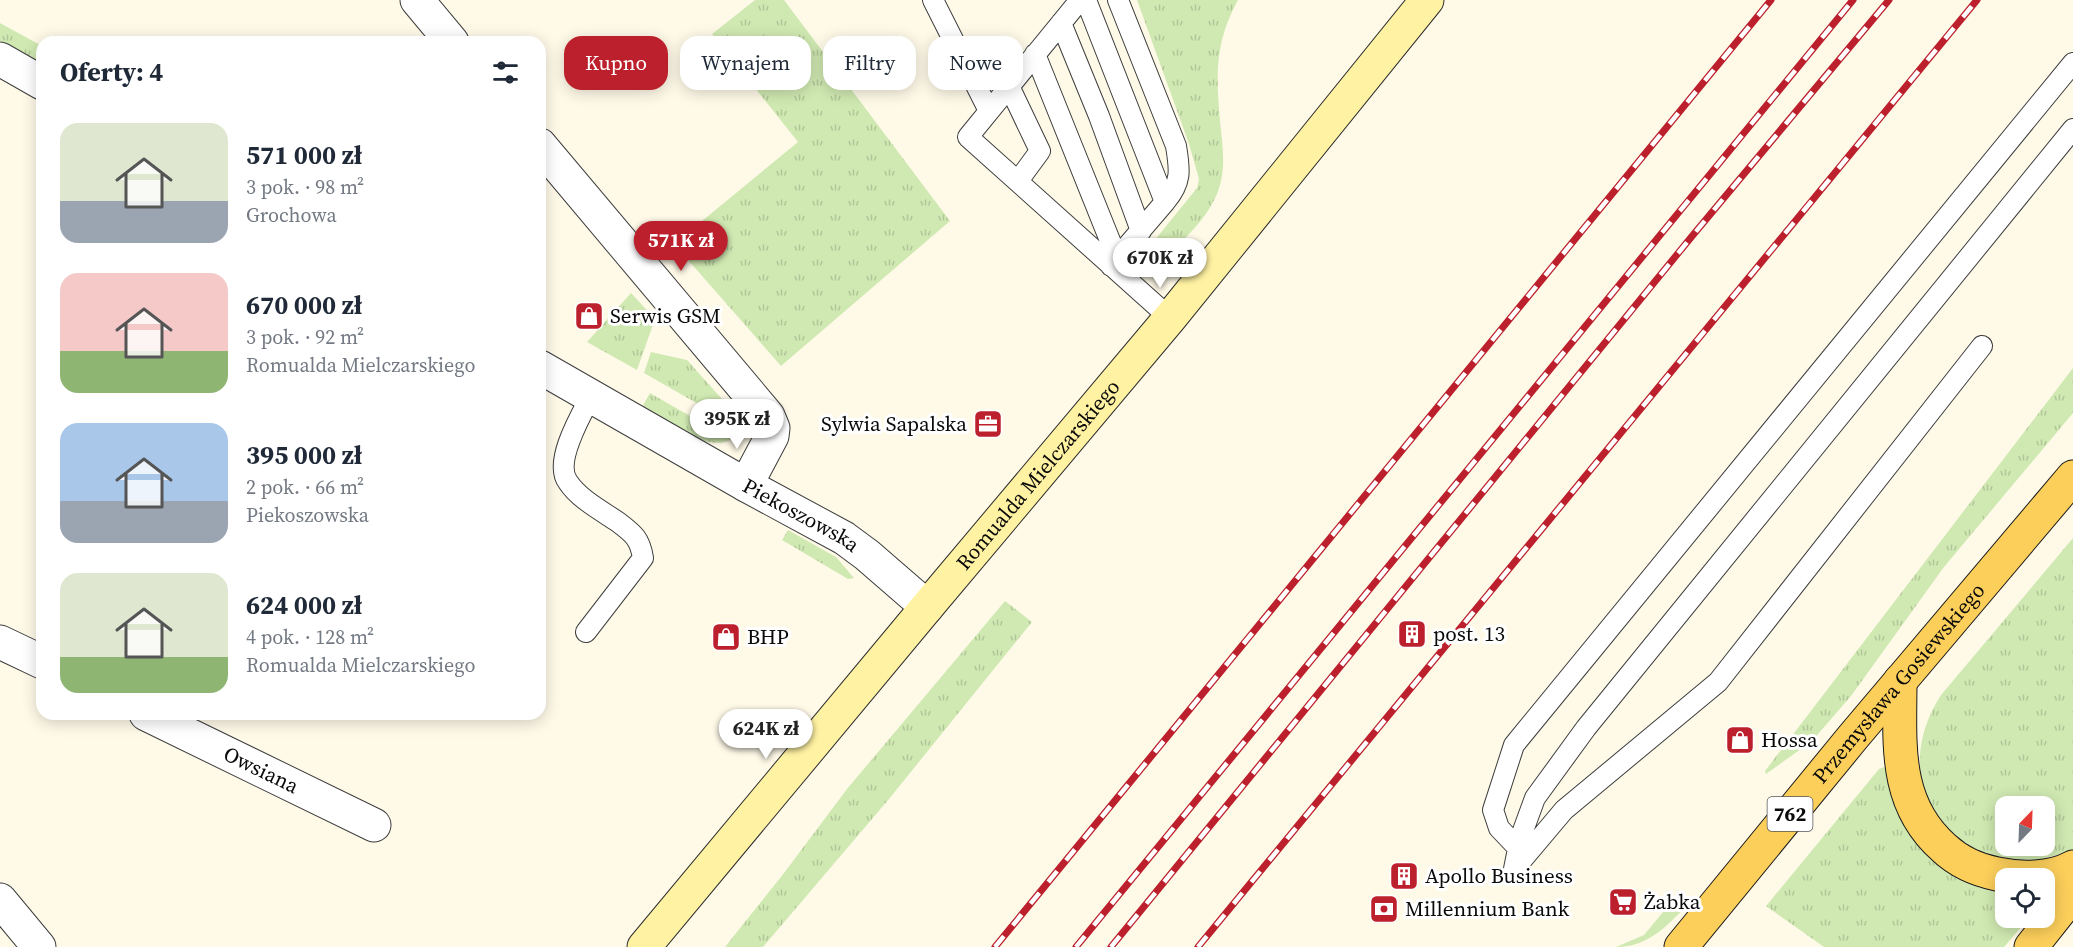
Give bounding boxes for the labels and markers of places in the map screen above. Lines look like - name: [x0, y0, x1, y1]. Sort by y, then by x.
- pin: 571K zł: [626, 221, 736, 272]
- pin: 670K zł: [1105, 238, 1215, 289]
- shop icon: Serwis GSM: [573, 300, 605, 332]
- place label: Serwis GSM: [610, 301, 721, 330]
- pin: 395K zł: [682, 399, 792, 450]
- office icon: Sylwia Sapalska: [972, 408, 1004, 440]
- place label: Sylwia Sapalska: [821, 409, 967, 438]
- building icon: post. 13: [1396, 618, 1428, 650]
- place label: post. 13: [1433, 619, 1505, 648]
- shop icon: BHP: [710, 621, 742, 653]
- place label: BHP: [747, 622, 789, 651]
- pin: 624K zł: [711, 709, 821, 760]
- shop icon: Hossa: [1724, 724, 1756, 756]
- place label: Hossa: [1761, 725, 1818, 754]
- building icon: Apollo Business: [1388, 860, 1420, 892]
- place label: Apollo Business: [1425, 861, 1573, 890]
- supermarket icon: Żabka: [1607, 886, 1639, 918]
- place label: Żabka: [1644, 887, 1701, 916]
- bank icon: Millennium Bank: [1368, 893, 1400, 925]
- place label: Millennium Bank: [1405, 894, 1570, 923]

